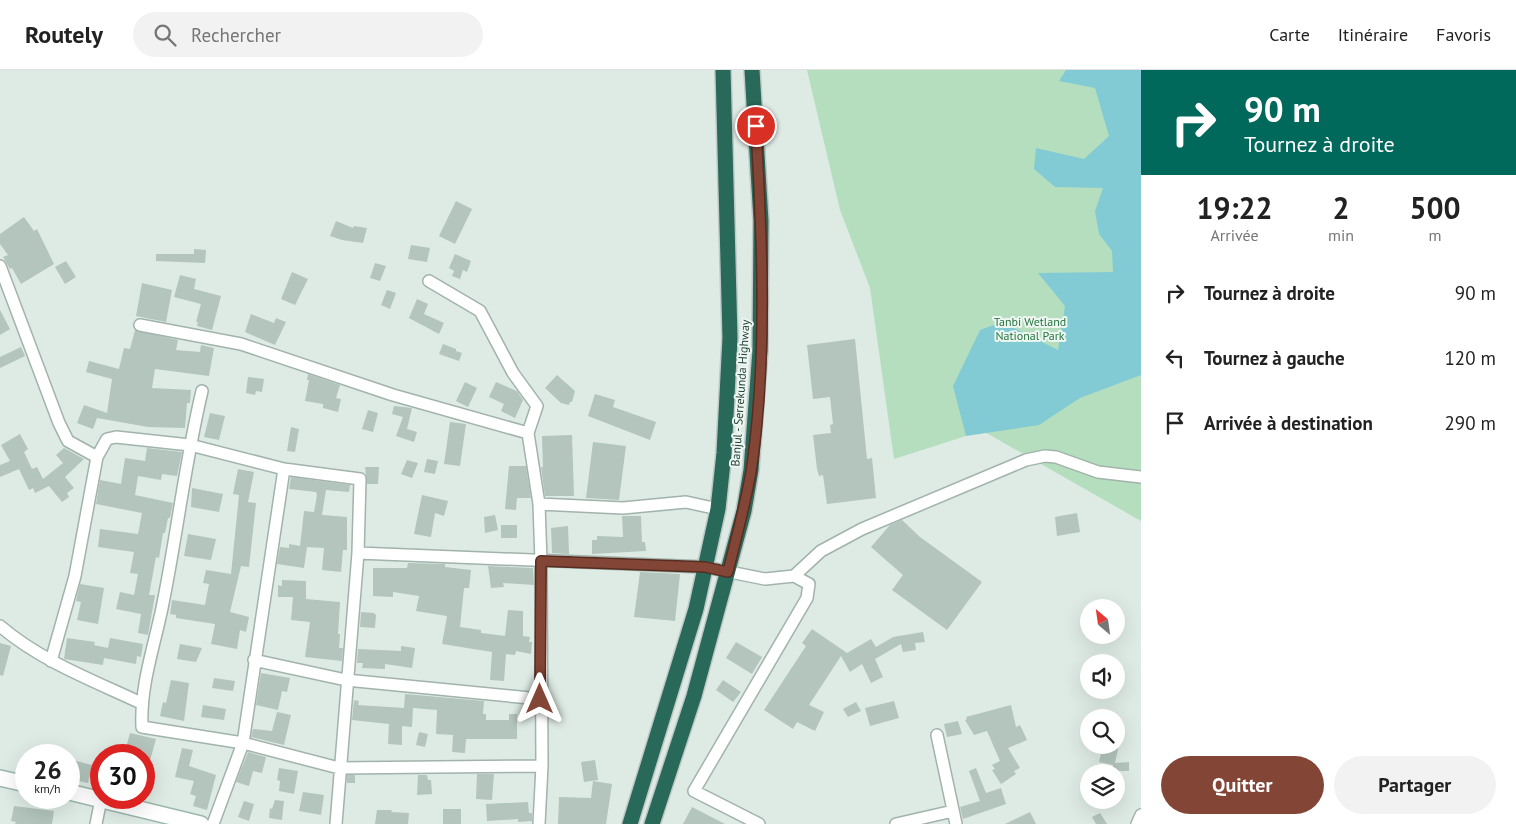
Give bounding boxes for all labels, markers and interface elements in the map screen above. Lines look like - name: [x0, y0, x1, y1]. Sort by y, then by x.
- search box: [133, 12, 483, 57]
- text: Routely: [25, 19, 103, 50]
- icon: search: [151, 21, 179, 49]
- text: Rechercher: [191, 23, 281, 47]
- text: Carte: [1269, 23, 1310, 46]
- text: Itinéraire: [1338, 23, 1408, 46]
- text: Favoris: [1436, 23, 1491, 46]
- text: 90 m: [1244, 86, 1321, 132]
- icon: right: [1161, 90, 1226, 155]
- pin: [735, 105, 777, 147]
- icon: arrive: [742, 112, 770, 140]
- text: Tournez à droite: [1244, 130, 1395, 158]
- text: 19:22: [1196, 188, 1273, 227]
- text: 2: [1333, 188, 1350, 227]
- text: 500: [1409, 188, 1461, 227]
- text: Arrivée: [1210, 225, 1259, 245]
- text: min: [1328, 225, 1354, 245]
- text: m: [1429, 225, 1442, 245]
- icon: right: [1161, 279, 1189, 307]
- text: Tournez à droite: [1204, 281, 1335, 305]
- text: 90 m: [1455, 281, 1496, 305]
- park label: Tanbi Wetland National Park: [994, 314, 1066, 343]
- street label: Banjul - Serrekunda Highway: [727, 319, 753, 467]
- icon: left: [1161, 344, 1189, 372]
- text: Tournez à gauche: [1204, 346, 1345, 370]
- text: 120 m: [1444, 346, 1496, 370]
- icon: arrive: [1161, 409, 1189, 437]
- text: Arrivée à destination: [1204, 411, 1373, 435]
- text: 290 m: [1444, 411, 1496, 435]
- north arrow: [1080, 599, 1125, 644]
- map controls: [1080, 599, 1125, 809]
- button: sound: [1080, 654, 1125, 699]
- position arrow: [513, 672, 565, 724]
- button: search: [1080, 709, 1125, 754]
- speed limit sign: 30: [90, 744, 155, 809]
- text: 26: [33, 754, 62, 786]
- button: Quitter: [1161, 756, 1324, 814]
- button: Partager: [1334, 756, 1496, 814]
- button: layers: [1080, 764, 1125, 809]
- text: km/h: [34, 781, 61, 796]

